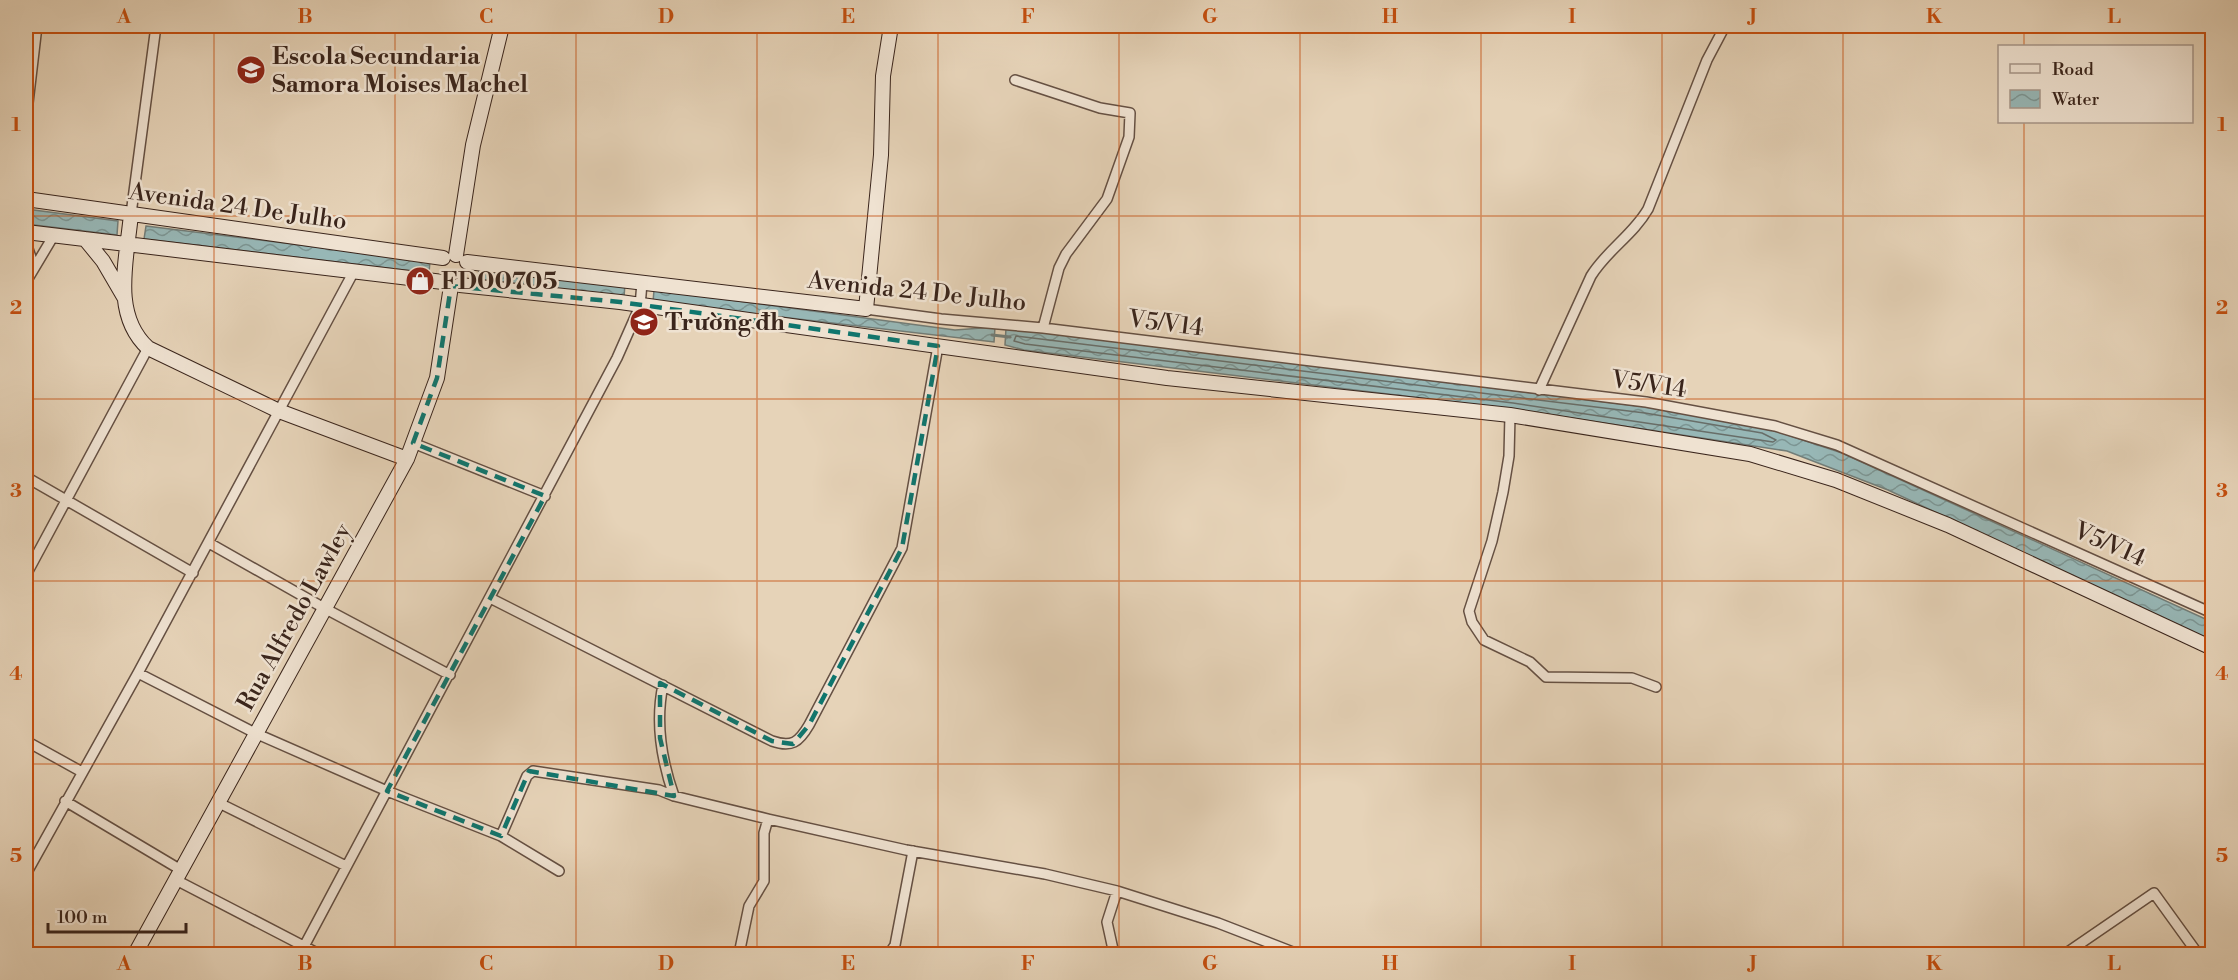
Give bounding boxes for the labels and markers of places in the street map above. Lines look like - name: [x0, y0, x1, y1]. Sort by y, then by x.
- place label: Escola Secundaria Samora Moises Machel: [272, 42, 528, 100]
- school or university icon: Escola Secundaria Samora Moises Machel: [235, 54, 267, 86]
- shop icon: FD00705: [404, 265, 436, 297]
- place label: FD00705: [441, 267, 558, 297]
- school or university icon: Trường đh: [628, 306, 660, 338]
- place label: Trường đh: [665, 308, 785, 338]

